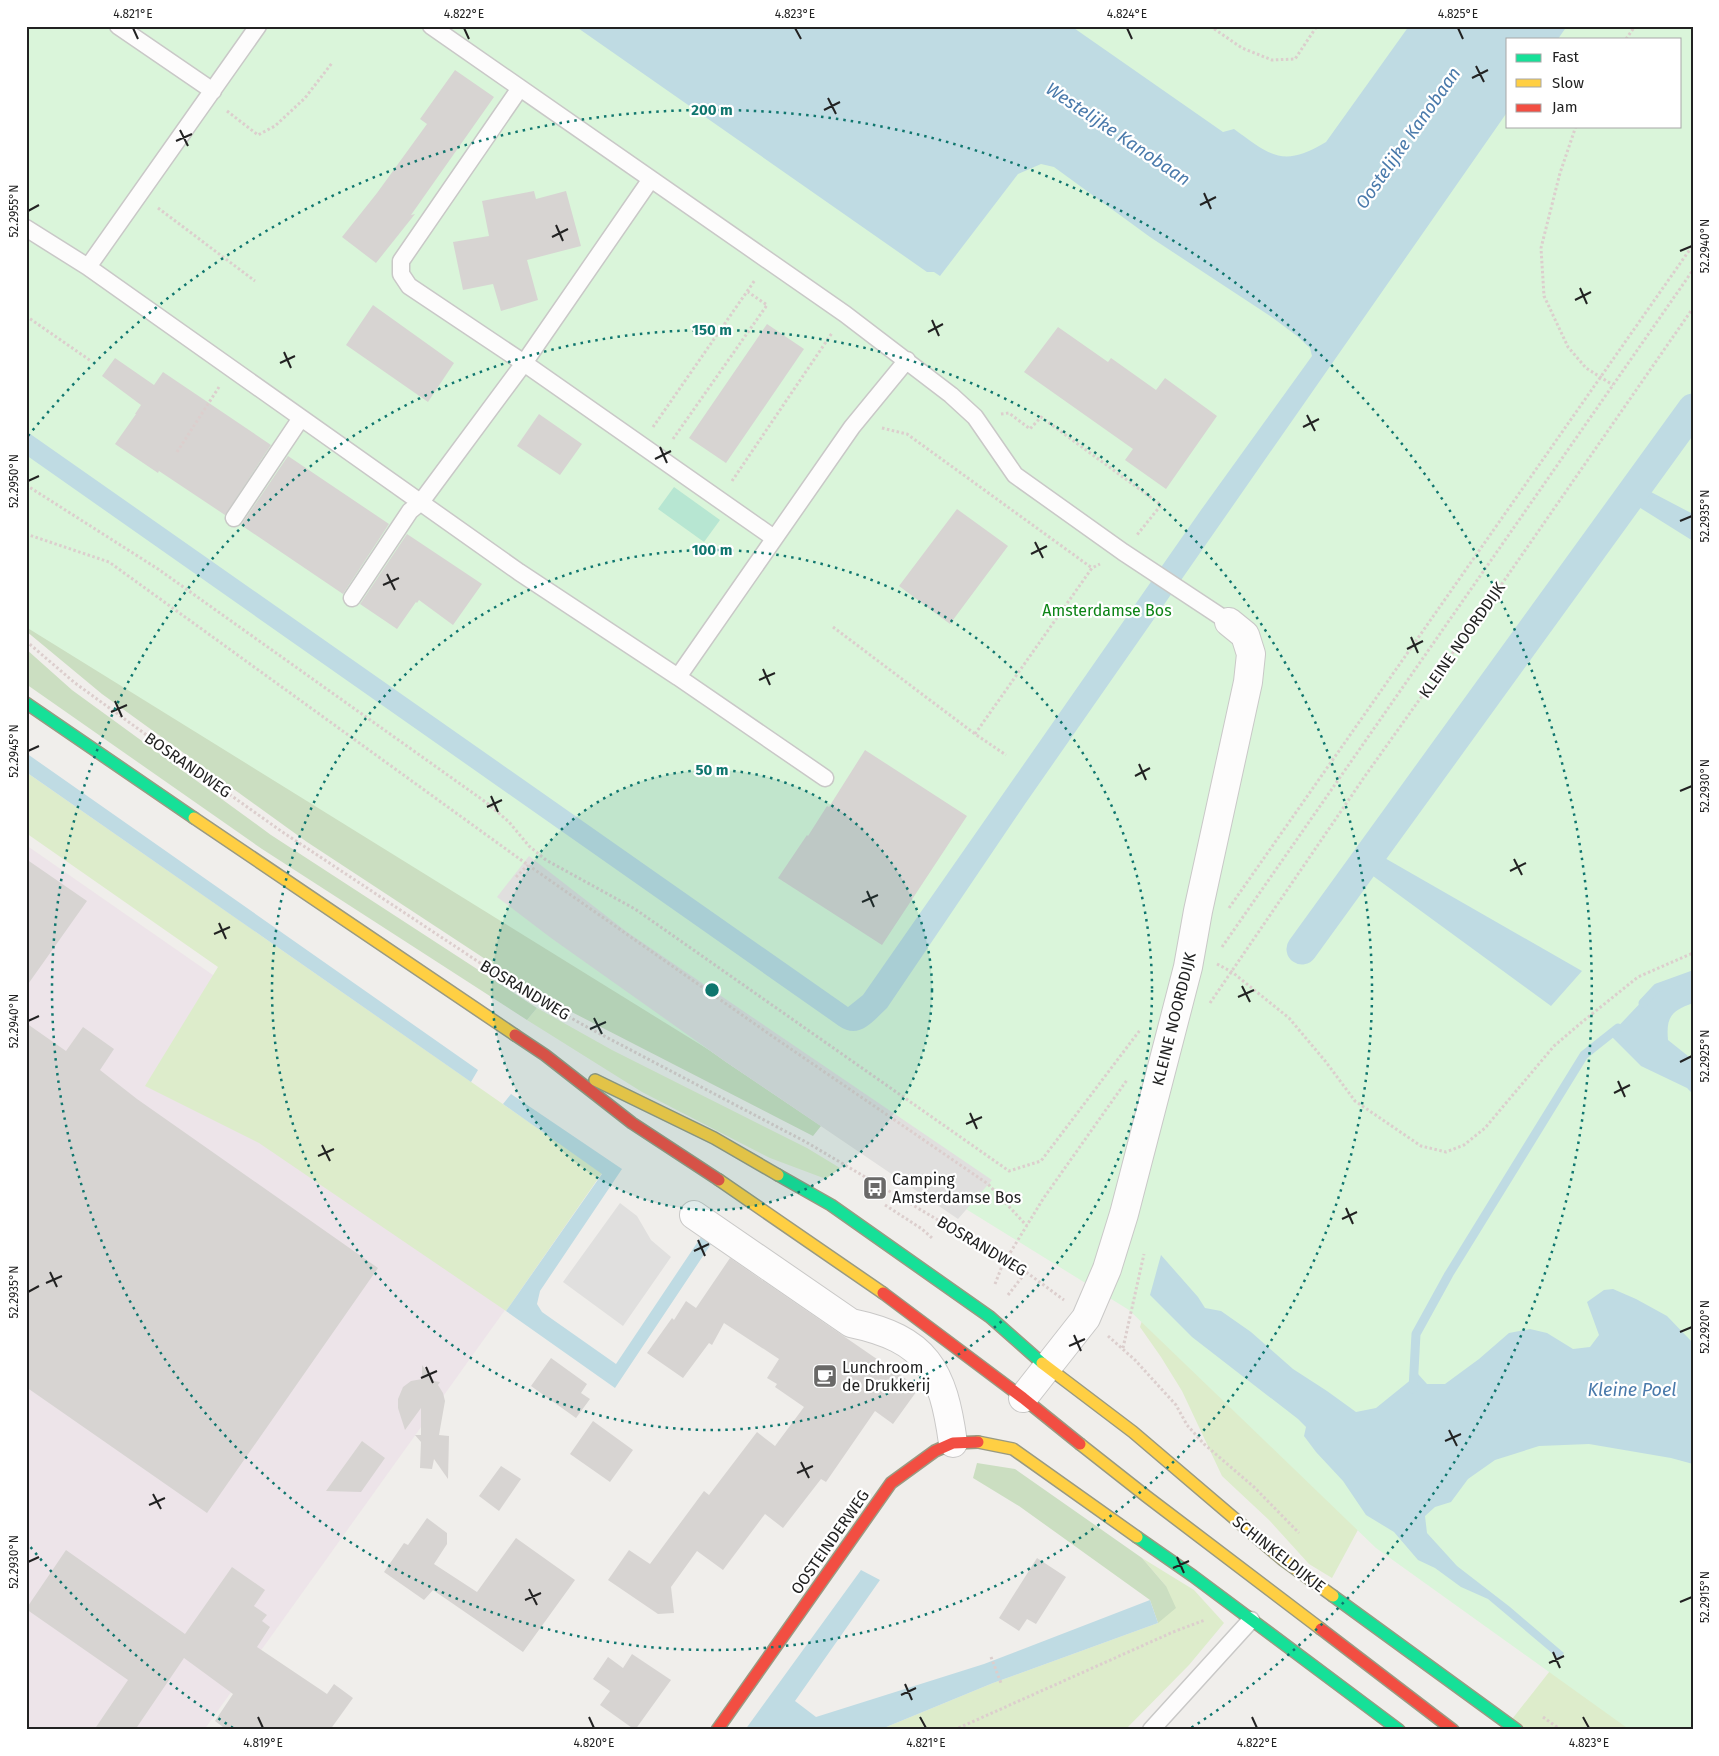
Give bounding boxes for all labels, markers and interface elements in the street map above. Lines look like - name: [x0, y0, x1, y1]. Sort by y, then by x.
- text: 4.821°E: [113, 7, 153, 21]
- text: 4.822°E: [444, 7, 484, 21]
- text: 4.823°E: [775, 7, 815, 21]
- text: 4.824°E: [1107, 7, 1147, 21]
- text: 4.825°E: [1438, 7, 1478, 21]
- legend: [1506, 38, 1682, 128]
- text: Fast: [1552, 48, 1579, 66]
- water label: Oostelijke Kanobaan: [1351, 63, 1465, 213]
- text: Slow: [1552, 74, 1584, 92]
- water label: Westelijke Kanobaan: [1042, 78, 1194, 190]
- text: Jam: [1552, 98, 1578, 116]
- text: 200 m: [691, 101, 733, 119]
- text: 52.2955°N: [7, 184, 21, 238]
- text: 52.2940°N: [1698, 219, 1712, 273]
- text: 150 m: [692, 321, 732, 339]
- text: 52.2950°N: [7, 454, 21, 508]
- text: 52.2935°N: [1698, 490, 1712, 542]
- text: 100 m: [692, 541, 732, 559]
- street label: KLEINE NOORDDIJK: [1415, 578, 1509, 701]
- park label: Amsterdamse Bos: [1042, 601, 1172, 620]
- text: 52.2945°N: [7, 724, 21, 778]
- street label: BOSRANDWEG: [141, 728, 235, 802]
- text: 52.2930°N: [1698, 759, 1712, 813]
- text: 50 m: [695, 761, 729, 779]
- street label: KLEINE NOORDDIJK: [1148, 950, 1200, 1088]
- street label: BOSRANDWEG: [477, 956, 573, 1024]
- centre of rings: [703, 981, 721, 999]
- text: 52.2940°N: [7, 994, 21, 1048]
- text: 52.2925°N: [1698, 1030, 1712, 1082]
- place label: Camping Amsterdamse Bos: [892, 1170, 1021, 1207]
- bus stop icon: Camping Amsterdamse Bos: [862, 1175, 888, 1201]
- street label: BOSRANDWEG: [934, 1212, 1030, 1280]
- text: 52.2935°N: [7, 1266, 21, 1318]
- text: 52.2920°N: [1698, 1300, 1712, 1354]
- place label: Lunchroom de Drukkerij: [842, 1358, 930, 1395]
- cafe icon: Lunchroom de Drukkerij: [812, 1363, 838, 1389]
- water label: Kleine Poel: [1587, 1379, 1677, 1401]
- street label: OOSTEINDERWEG: [787, 1486, 873, 1598]
- street label: SCHINKELDIJKJE: [1229, 1512, 1329, 1596]
- text: 52.2930°N: [7, 1535, 21, 1589]
- text: 52.2915°N: [1698, 1571, 1712, 1623]
- text: 4.819°E: [243, 1736, 283, 1750]
- text: 4.820°E: [573, 1736, 615, 1750]
- text: 4.821°E: [906, 1736, 946, 1750]
- text: 4.822°E: [1237, 1736, 1277, 1750]
- text: 4.823°E: [1569, 1736, 1609, 1750]

